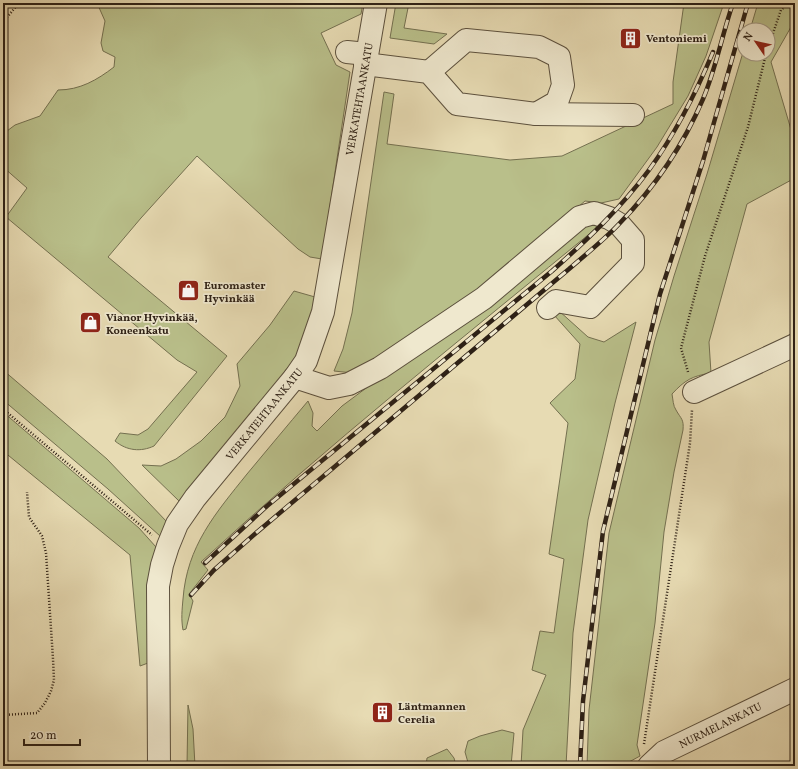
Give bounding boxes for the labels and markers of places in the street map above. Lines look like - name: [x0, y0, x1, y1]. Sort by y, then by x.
- building icon: Ventoniemi: [618, 25, 644, 51]
- place label: Ventoniemi: [646, 32, 707, 47]
- shop icon: Euromaster Hyvinkää: [176, 278, 202, 304]
- place label: Euromaster Hyvinkää: [204, 279, 266, 307]
- shop icon: Vianor Hyvinkää, Koneenkatu: [77, 310, 103, 336]
- place label: Vianor Hyvinkää, Koneenkatu: [106, 311, 198, 339]
- building icon: Läntmannen Cerelia: [370, 699, 396, 725]
- place label: Läntmannen Cerelia: [398, 700, 466, 728]

